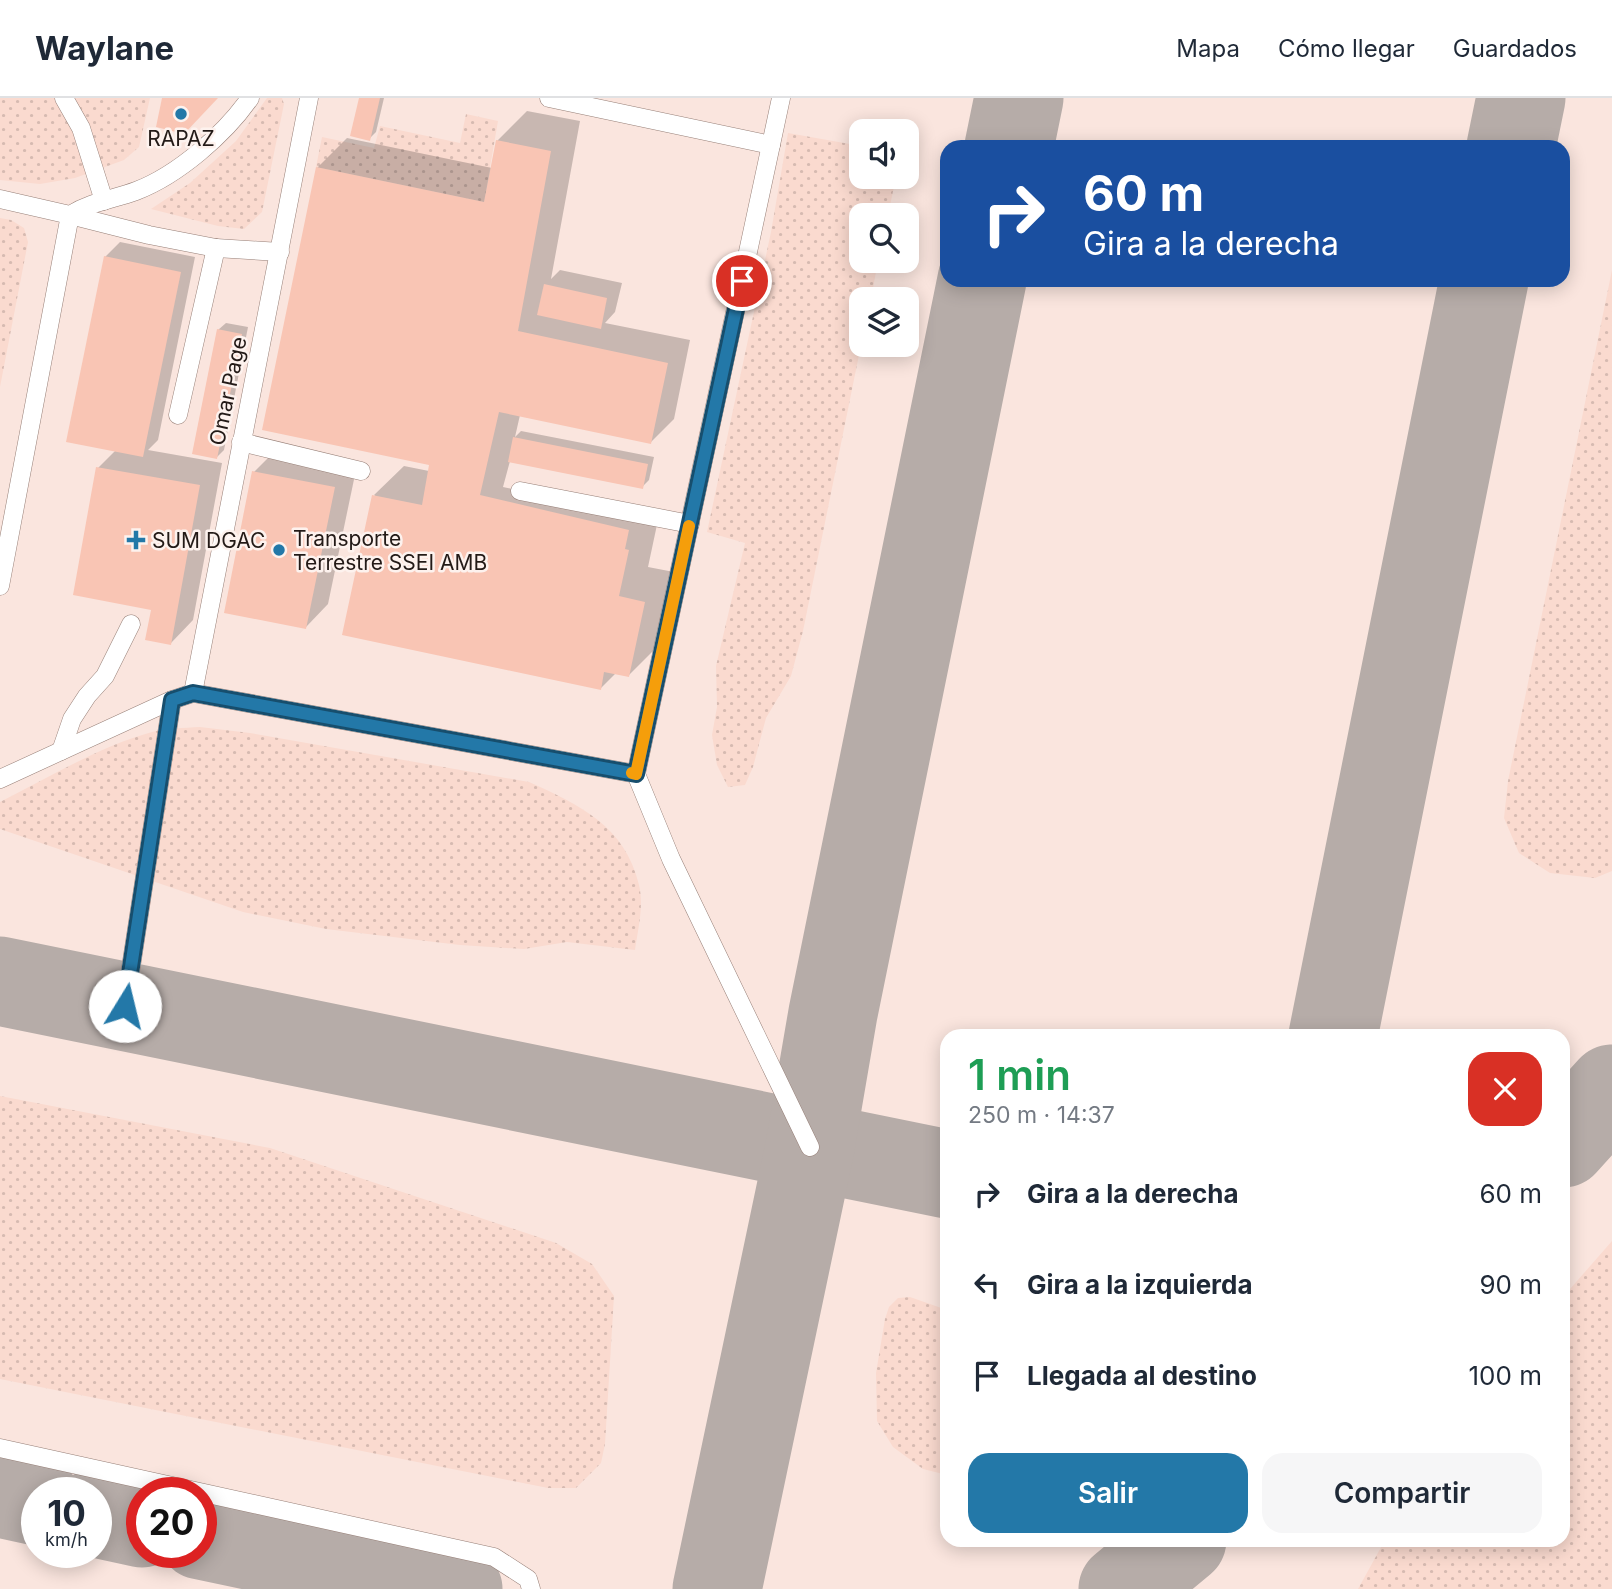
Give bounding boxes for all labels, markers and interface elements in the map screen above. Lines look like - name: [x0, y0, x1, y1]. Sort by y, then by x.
- text: Waylane: [35, 28, 174, 68]
- text: Mapa: [1176, 34, 1240, 63]
- text: Cómo llegar: [1278, 34, 1415, 63]
- text: Guardados: [1453, 34, 1577, 63]
- marker: RAPAZ: [173, 106, 189, 122]
- map controls: [849, 119, 919, 357]
- button: sound: [849, 119, 919, 189]
- place label: RAPAZ: [147, 126, 215, 151]
- text: 60 m: [1083, 164, 1204, 223]
- icon: right: [968, 168, 1059, 259]
- button: search: [849, 203, 919, 273]
- text: Gira a la derecha: [1083, 224, 1339, 263]
- pin: [712, 251, 772, 311]
- icon: arrive: [723, 262, 761, 300]
- button: layers: [849, 287, 919, 357]
- street label: Omar Page: [204, 334, 252, 448]
- place label: Transporte Terrestre SSEI AMB: [293, 526, 487, 575]
- place label: SUM DGAC: [152, 528, 265, 553]
- marker: SUM DGAC: [126, 530, 146, 550]
- marker: Transporte Terrestre SSEI AMB: [271, 542, 287, 558]
- position arrow: [88, 969, 162, 1043]
- text: 1 min: [968, 1049, 1071, 1100]
- button: close: [1468, 1052, 1542, 1126]
- text: 250 m · 14:37: [968, 1101, 1115, 1129]
- icon: right: [968, 1175, 1006, 1213]
- text: Gira a la derecha: [1027, 1178, 1239, 1209]
- text: 60 m: [1479, 1178, 1542, 1209]
- icon: left: [968, 1266, 1006, 1304]
- text: Gira a la izquierda: [1027, 1269, 1253, 1300]
- text: 90 m: [1479, 1269, 1542, 1300]
- icon: arrive: [968, 1357, 1006, 1395]
- text: Llegada al destino: [1027, 1360, 1257, 1391]
- text: 100 m: [1469, 1360, 1542, 1391]
- button: Salir: [968, 1453, 1248, 1533]
- button: Compartir: [1262, 1453, 1542, 1533]
- speed limit sign: 20: [126, 1477, 217, 1568]
- text: 10: [47, 1492, 86, 1534]
- text: km/h: [45, 1529, 88, 1550]

